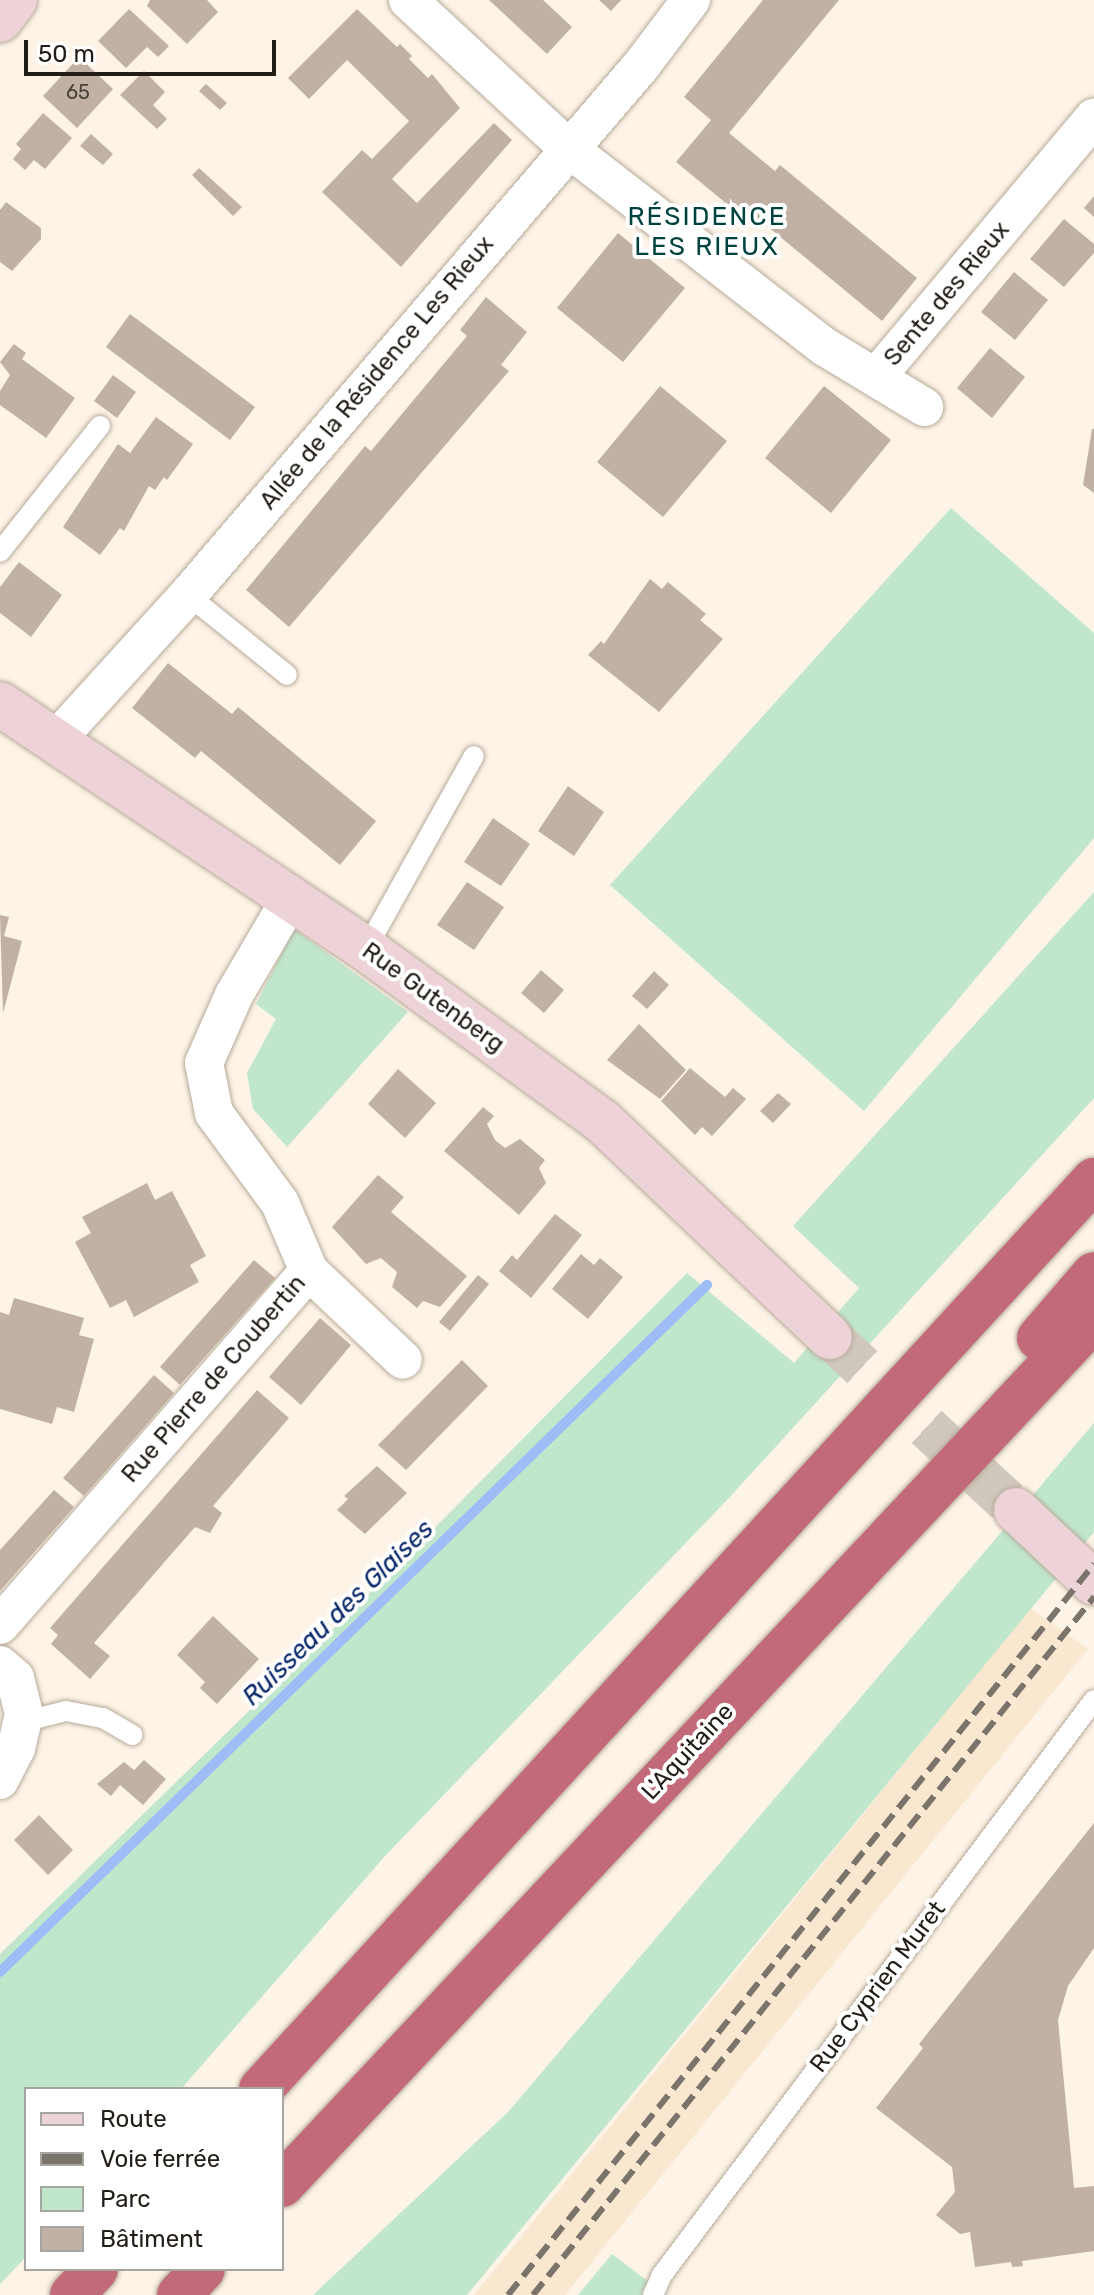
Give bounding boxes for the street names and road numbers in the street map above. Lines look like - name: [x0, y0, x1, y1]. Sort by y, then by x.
- street label: Sente des Rieux: [878, 216, 1016, 372]
- street label: Allée de la Résidence Les Rieux: [254, 230, 500, 516]
- street label: Rue Gutenberg: [356, 937, 510, 1059]
- street label: Rue Pierre de Coubertin: [116, 1269, 312, 1489]
- street label: L'Aquitaine: [636, 1698, 740, 1806]
- street label: Rue Cyprien Muret: [804, 1896, 952, 2078]

